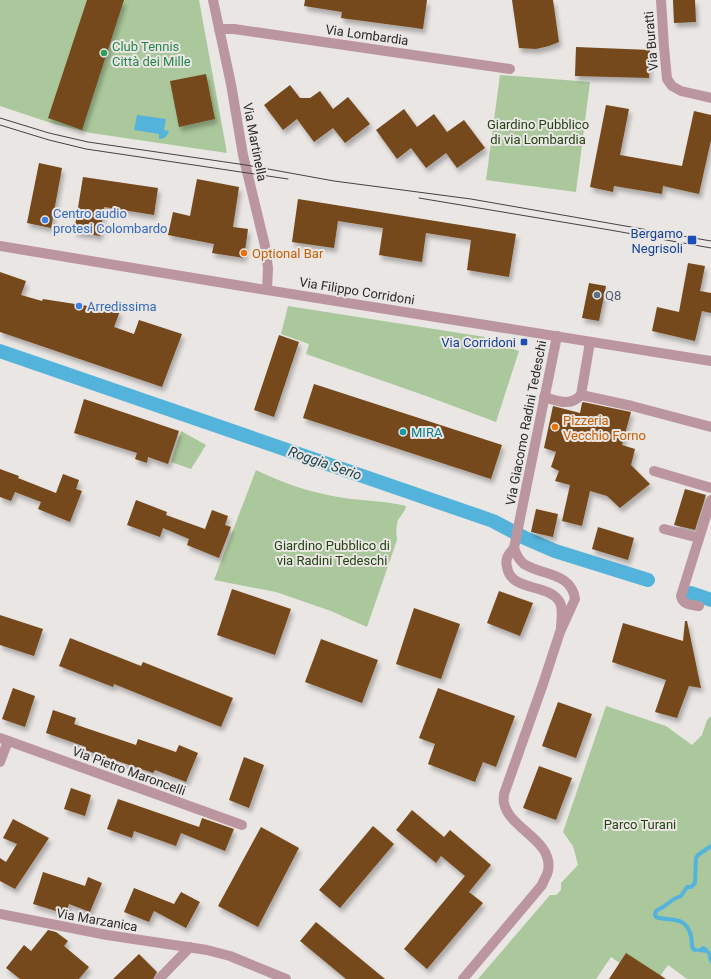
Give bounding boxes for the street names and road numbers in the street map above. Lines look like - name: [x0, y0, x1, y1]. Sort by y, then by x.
- street label: Via Buratti: [641, 11, 661, 71]
- street label: Via Lombardia: [324, 22, 410, 48]
- street label: Via Martinella: [240, 101, 270, 183]
- street label: Via Filippo Corridoni: [298, 274, 416, 308]
- street label: Via Giacomo Radini Tedeschi: [503, 339, 549, 507]
- street label: Via Pietro Maroncelli: [70, 743, 188, 799]
- street label: Via Marzanica: [55, 905, 139, 935]

